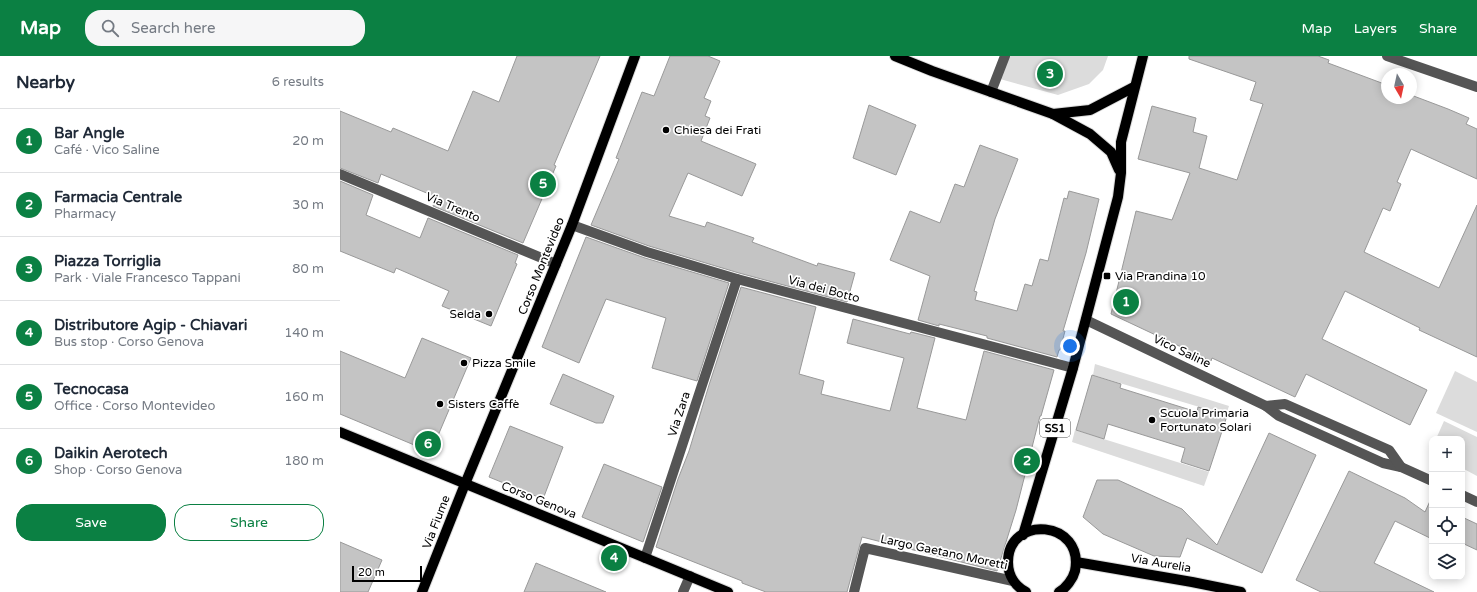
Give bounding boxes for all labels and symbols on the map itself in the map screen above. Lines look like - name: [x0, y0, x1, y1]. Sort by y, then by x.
- pin: 3: [1037, 59, 1063, 89]
- north arrow: [1381, 68, 1417, 104]
- place label: Chiesa dei Frati: [674, 123, 761, 137]
- marker: Chiesa dei Frati: [661, 125, 671, 135]
- pin: 5: [530, 169, 556, 199]
- street label: Via Trento: [424, 189, 482, 225]
- street label: Corso Montevideo: [515, 215, 567, 317]
- place label: Via Prandina 10: [1115, 269, 1206, 283]
- marker: Via Prandina 10: [1102, 271, 1112, 281]
- street label: Via dei Botto: [787, 273, 861, 305]
- pin: 1: [1113, 287, 1139, 317]
- place label: Selda: [450, 307, 481, 321]
- marker: Selda: [484, 309, 494, 319]
- street label: Vico Saline: [1151, 332, 1213, 371]
- your location: [1060, 336, 1080, 356]
- place label: Pizza Smile: [472, 356, 536, 370]
- marker: Pizza Smile: [459, 358, 469, 368]
- street label: Via Zara: [665, 390, 693, 438]
- place label: Sisters Caffè: [448, 397, 520, 411]
- marker: Sisters Caffè: [435, 399, 445, 409]
- place label: Scuola Primaria Fortunato Solari: [1160, 406, 1251, 434]
- marker: Scuola Primaria Fortunato Solari: [1147, 415, 1157, 425]
- road number: SS1: [1040, 419, 1070, 437]
- pin: 6: [415, 429, 441, 459]
- pin: 2: [1014, 446, 1040, 476]
- street label: Corso Genova: [499, 479, 579, 521]
- street label: Via Fiume: [419, 493, 453, 551]
- street label: Largo Gaetano Moretti: [879, 532, 1009, 572]
- pin: 4: [601, 543, 627, 573]
- street label: Via Aurelia: [1130, 551, 1192, 575]
- scale bar: [352, 564, 422, 583]

